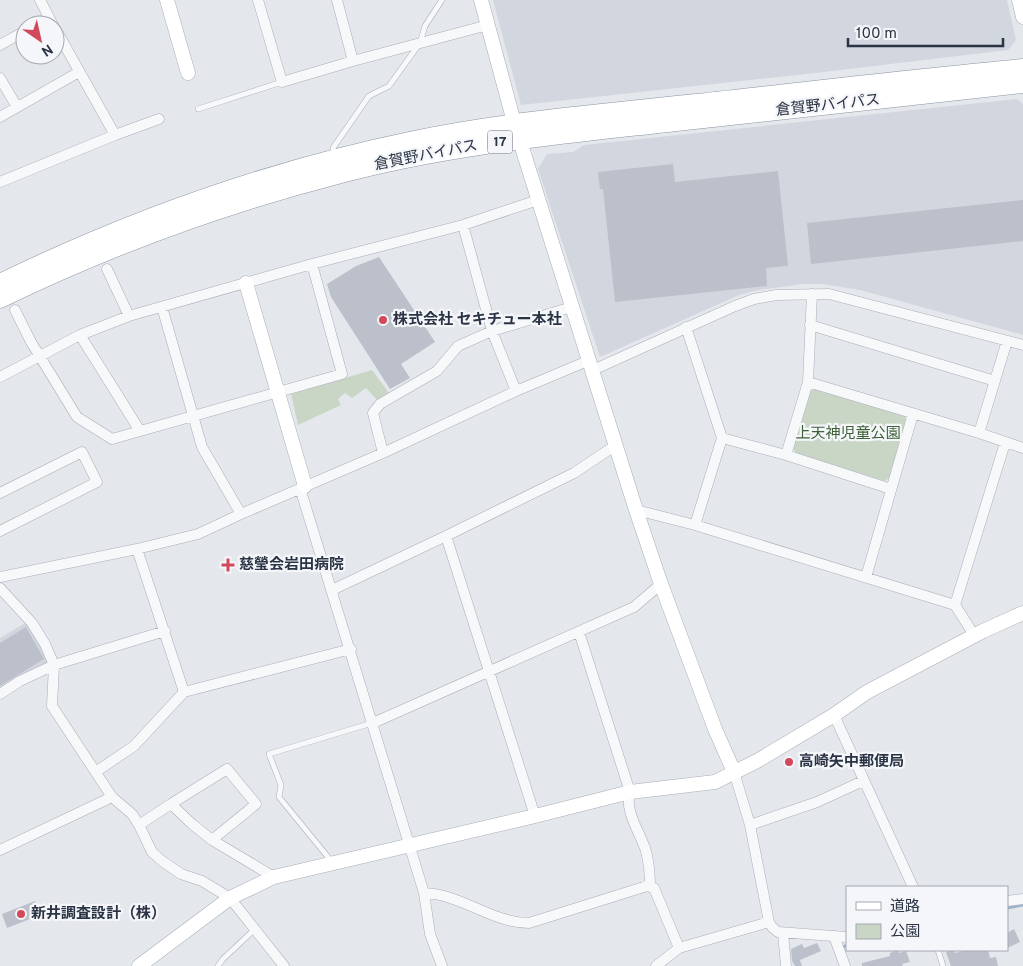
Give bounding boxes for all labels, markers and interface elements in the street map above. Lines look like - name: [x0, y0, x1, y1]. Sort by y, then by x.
- north arrow: [15, 15, 65, 65]
- scale bar: [848, 15, 1003, 47]
- text: 100 m: [856, 25, 897, 44]
- text: N: [38, 40, 55, 59]
- street label: 倉賀野バイパス: [775, 91, 881, 121]
- road number: 17: [488, 130, 512, 154]
- street label: 倉賀野バイパス: [373, 137, 479, 175]
- place label: 株式会社 セキチュー本社: [393, 310, 562, 330]
- marker: 株式会社 セキチュー本社: [377, 314, 389, 326]
- park label: 上天神児童公園: [795, 425, 901, 444]
- place label: 慈瑩会岩田病院: [239, 556, 344, 575]
- marker: 慈瑩会岩田病院: [221, 558, 235, 572]
- place label: 高崎矢中郵便局: [799, 753, 904, 772]
- marker: 高崎矢中郵便局: [783, 756, 795, 768]
- legend: [846, 886, 1008, 951]
- text: 道路: [890, 898, 920, 917]
- place label: 新井調査設計（株）: [31, 904, 166, 924]
- marker: 新井調査設計（株）: [15, 908, 27, 920]
- text: 公園: [890, 923, 920, 942]

